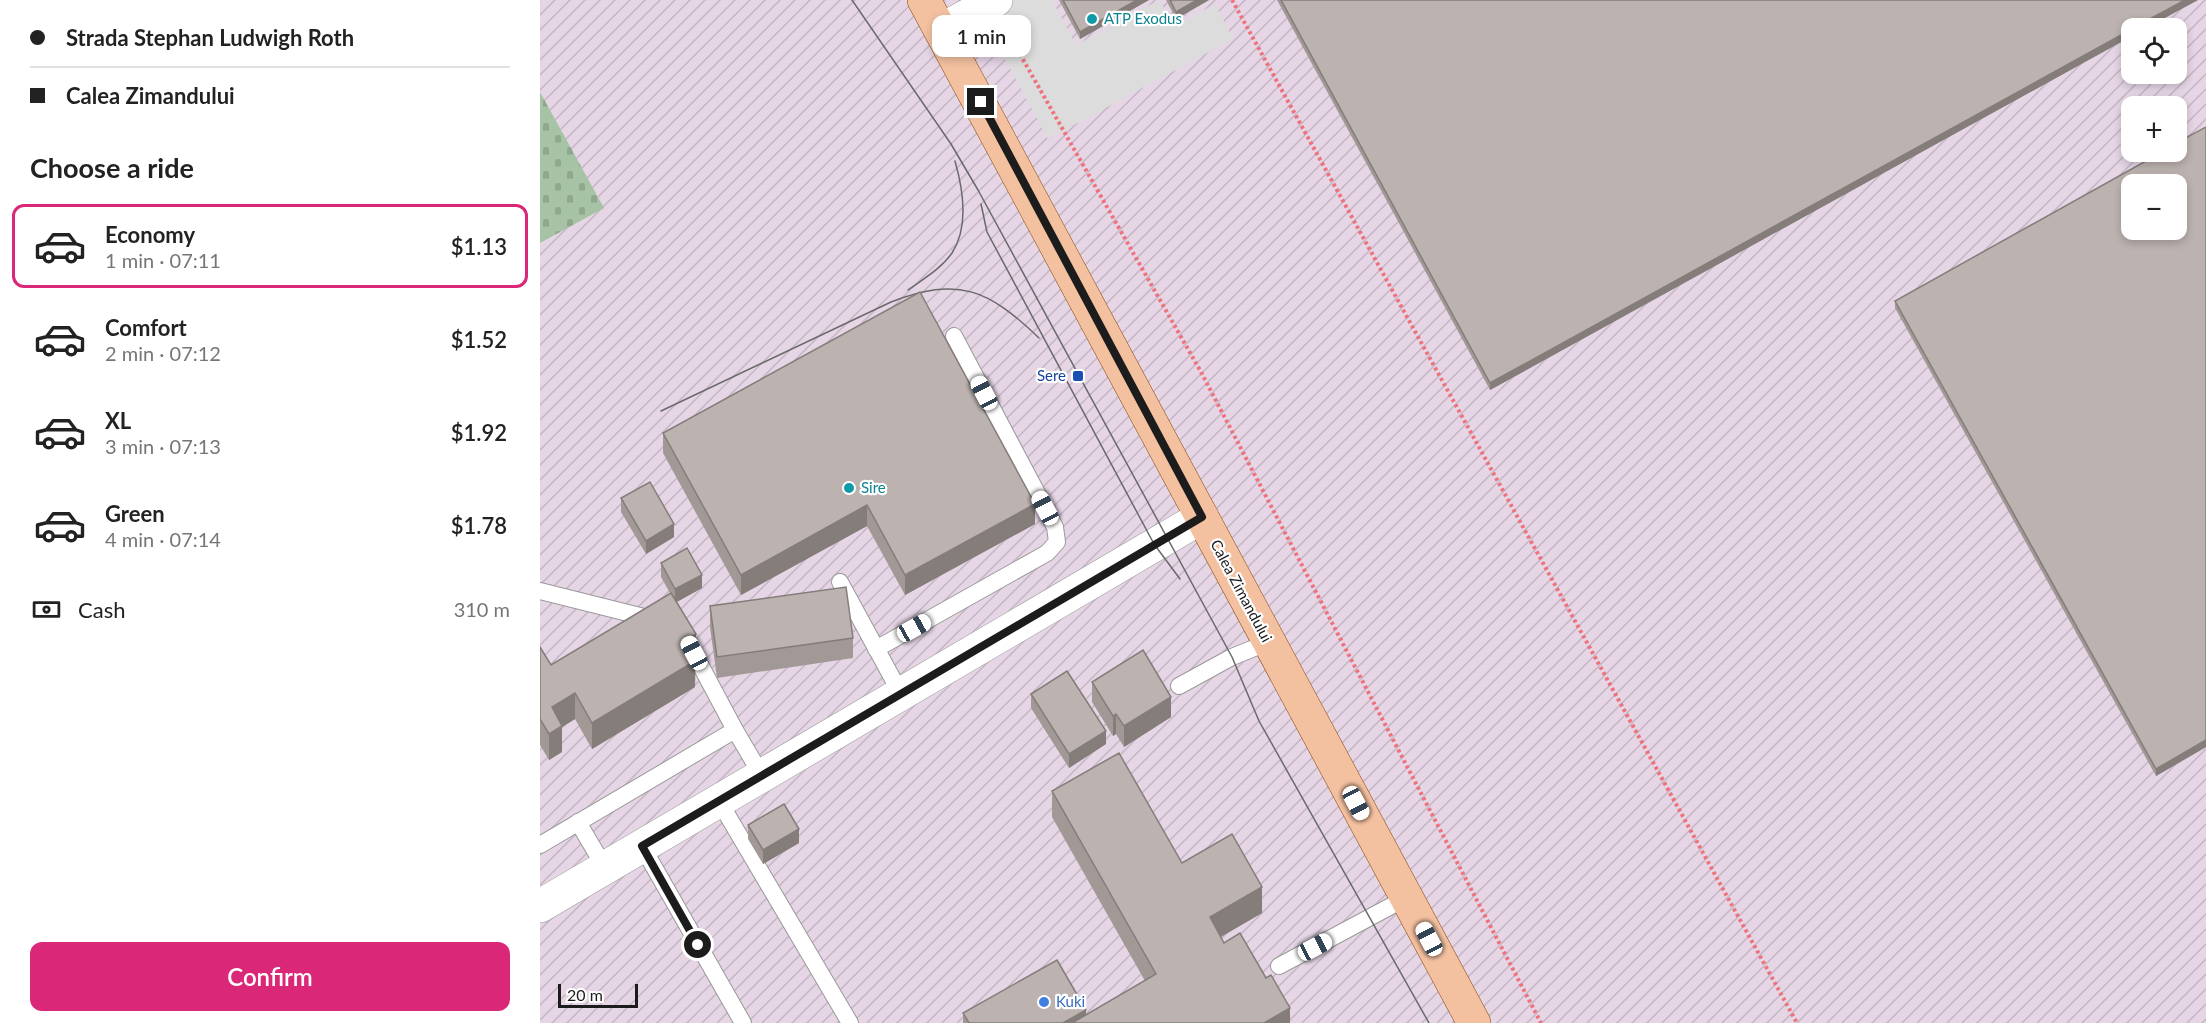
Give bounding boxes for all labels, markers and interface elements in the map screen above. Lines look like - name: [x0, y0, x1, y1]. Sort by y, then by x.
- place label: ATP Exodus: [1104, 9, 1182, 27]
- marker: ATP Exodus: [1085, 12, 1099, 26]
- callout: 1 min: [932, 15, 1030, 57]
- map controls: [2121, 18, 2187, 240]
- button: locate: [2121, 18, 2187, 84]
- text: Strada Stephan Ludwigh Roth: [66, 24, 354, 51]
- text: 1 min: [957, 24, 1006, 48]
- text: Calea Zimandului: [66, 82, 235, 109]
- route end: [967, 88, 994, 115]
- button: +: [2121, 96, 2187, 162]
- text: Choose a ride: [30, 151, 194, 184]
- button: −: [2121, 174, 2187, 240]
- icon: car: [33, 219, 87, 273]
- text: Economy: [105, 221, 195, 248]
- text: $1.13: [451, 233, 507, 260]
- text: 1 min · 07:11: [105, 248, 221, 272]
- icon: car: [33, 312, 87, 366]
- text: Comfort: [105, 314, 187, 341]
- text: $1.52: [451, 326, 507, 353]
- text: 2 min · 07:12: [105, 341, 221, 365]
- place label: Sere: [1037, 366, 1066, 384]
- marker: Sere: [1071, 369, 1085, 383]
- car: [968, 373, 1000, 413]
- icon: car: [33, 405, 87, 459]
- text: XL: [105, 407, 131, 434]
- text: $1.92: [451, 419, 507, 446]
- text: 3 min · 07:13: [105, 434, 221, 458]
- place label: Sire: [861, 478, 886, 496]
- marker: Sire: [842, 481, 856, 495]
- car: [1029, 488, 1061, 528]
- icon: car: [33, 498, 87, 552]
- text: Green: [105, 500, 165, 527]
- text: $1.78: [451, 512, 507, 539]
- text: 4 min · 07:14: [105, 527, 221, 551]
- street label: Calea Zimandului: [1207, 536, 1276, 645]
- icon: cash: [30, 593, 63, 626]
- text: Cash: [78, 596, 125, 623]
- text: 310 m: [454, 597, 510, 621]
- car: [894, 611, 934, 645]
- car: [678, 633, 710, 673]
- car: [1340, 783, 1372, 823]
- car: [1413, 919, 1445, 959]
- route start: [684, 931, 711, 958]
- car: [1295, 931, 1335, 963]
- button: Confirm: [30, 942, 510, 1011]
- scale bar: [558, 981, 638, 1008]
- text: 20 m: [567, 985, 603, 1004]
- place label: Kuki: [1056, 992, 1085, 1010]
- marker: Kuki: [1037, 995, 1051, 1009]

